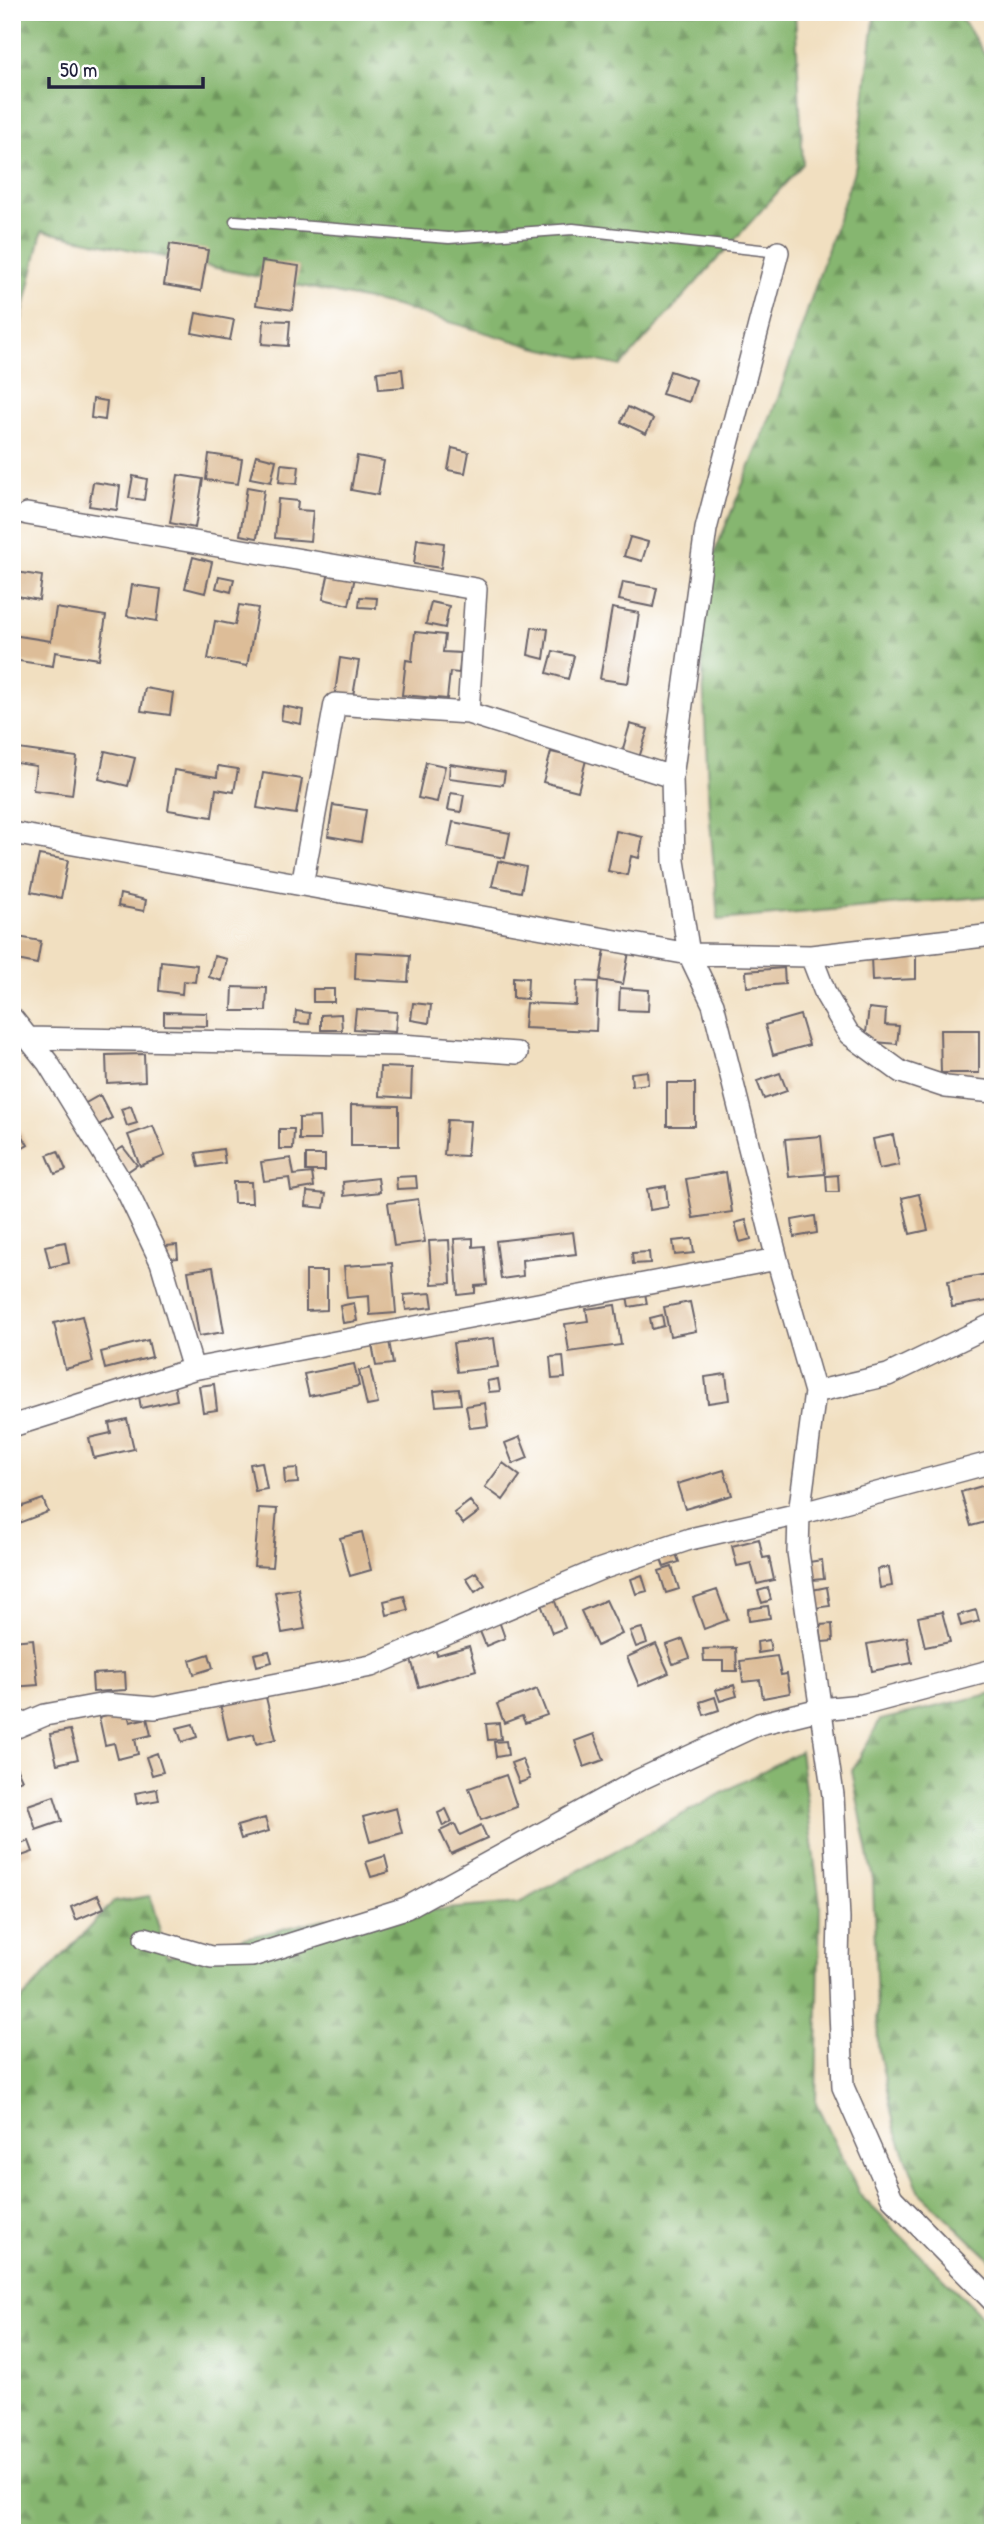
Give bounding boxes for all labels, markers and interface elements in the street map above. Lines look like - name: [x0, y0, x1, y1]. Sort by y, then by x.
- scale bar: [49, 46, 203, 90]
- text: 50 m: [60, 55, 97, 84]

